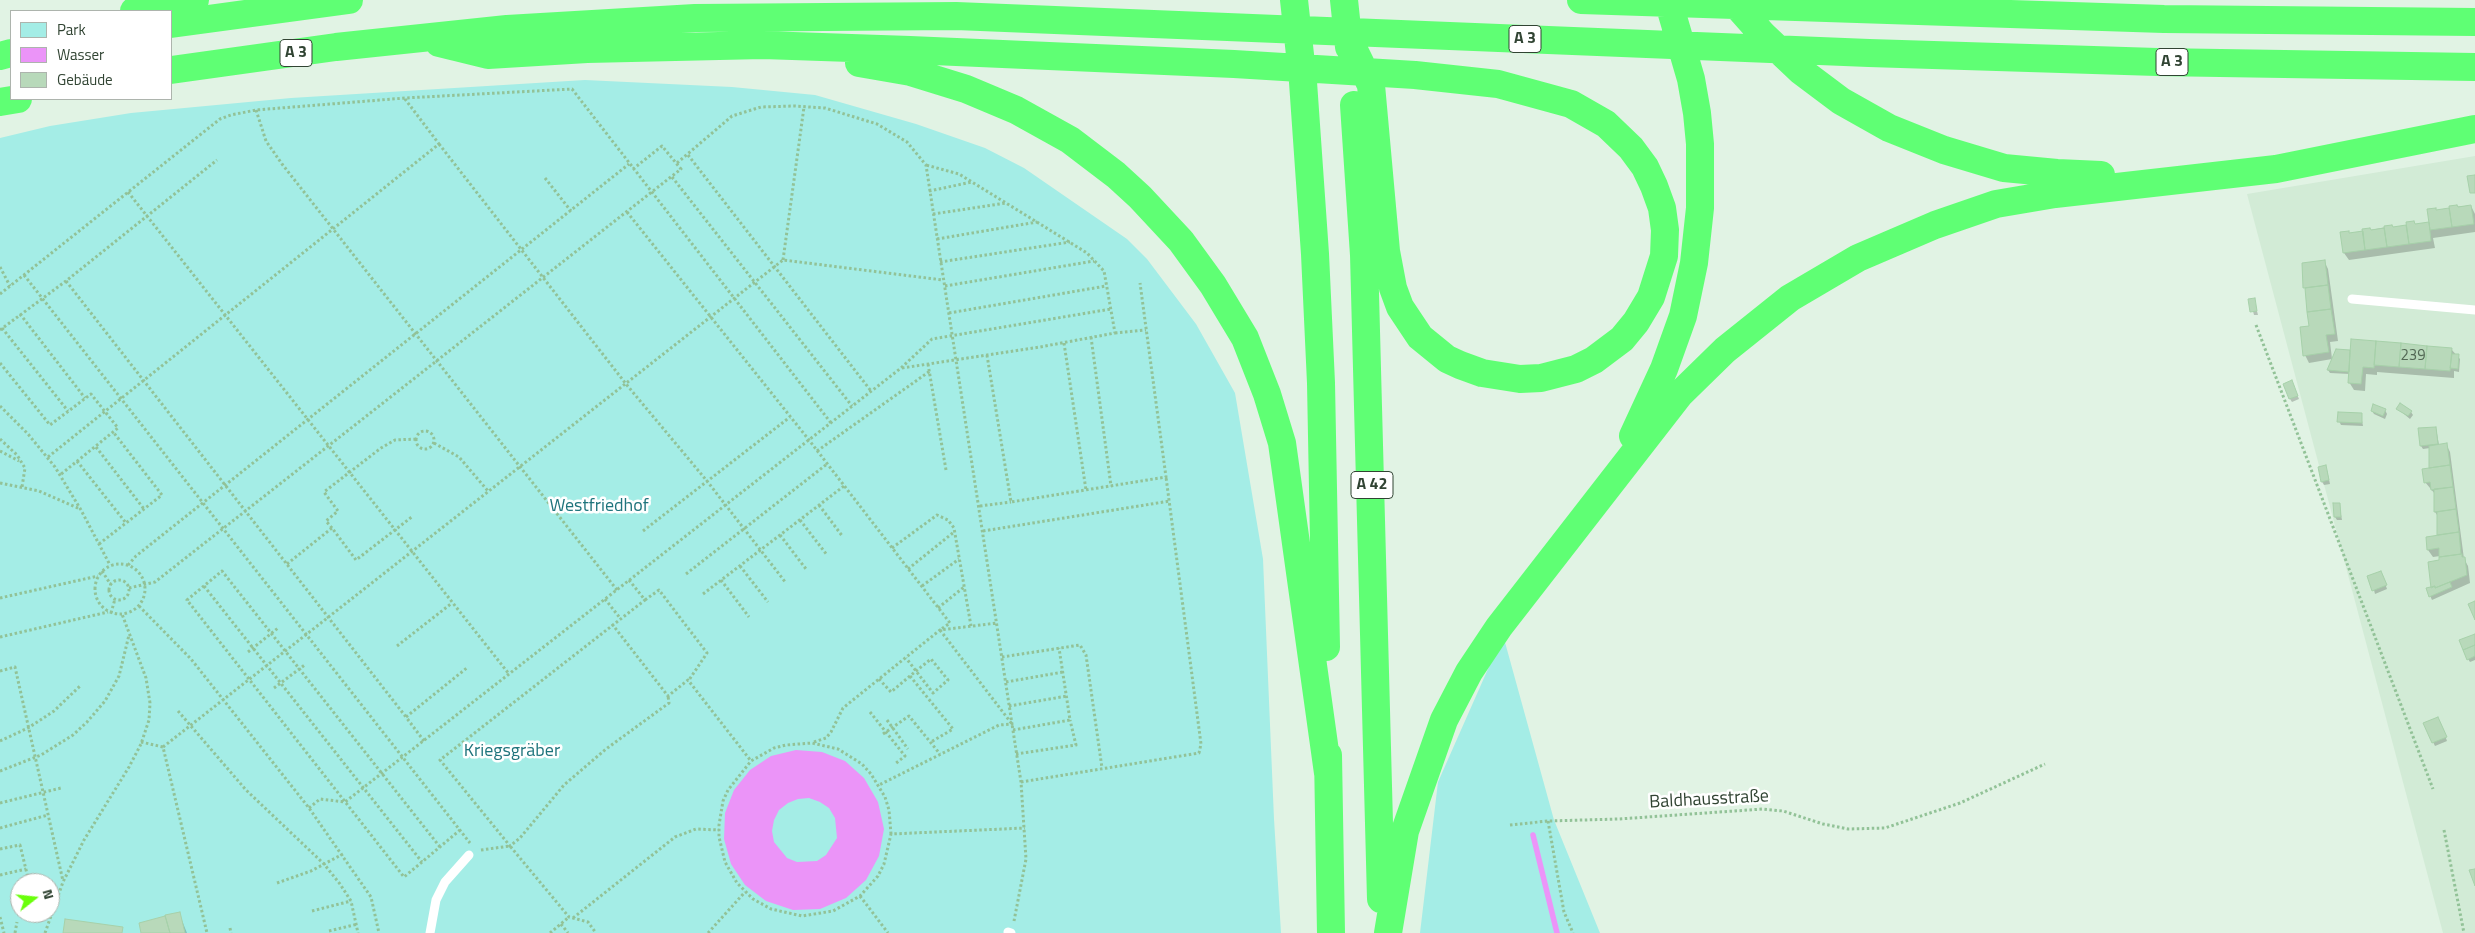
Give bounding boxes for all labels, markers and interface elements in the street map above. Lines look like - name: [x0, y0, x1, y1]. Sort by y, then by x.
- legend: [10, 10, 172, 100]
- text: Park: [57, 18, 86, 41]
- road number: A 3: [1509, 26, 1541, 52]
- road number: A 3: [280, 40, 312, 66]
- text: Wasser: [57, 43, 104, 66]
- road number: A 3: [2156, 48, 2188, 76]
- text: Gebäude: [57, 68, 113, 91]
- house number: 239: [2400, 347, 2426, 365]
- road number: A 42: [1351, 472, 1393, 498]
- park label: Westfriedhof: [549, 496, 649, 518]
- park label: Kriegsgräber: [464, 741, 560, 763]
- street label: Baldhausstraße: [1649, 786, 1769, 814]
- north arrow: [10, 873, 60, 923]
- text: N: [38, 886, 60, 902]

